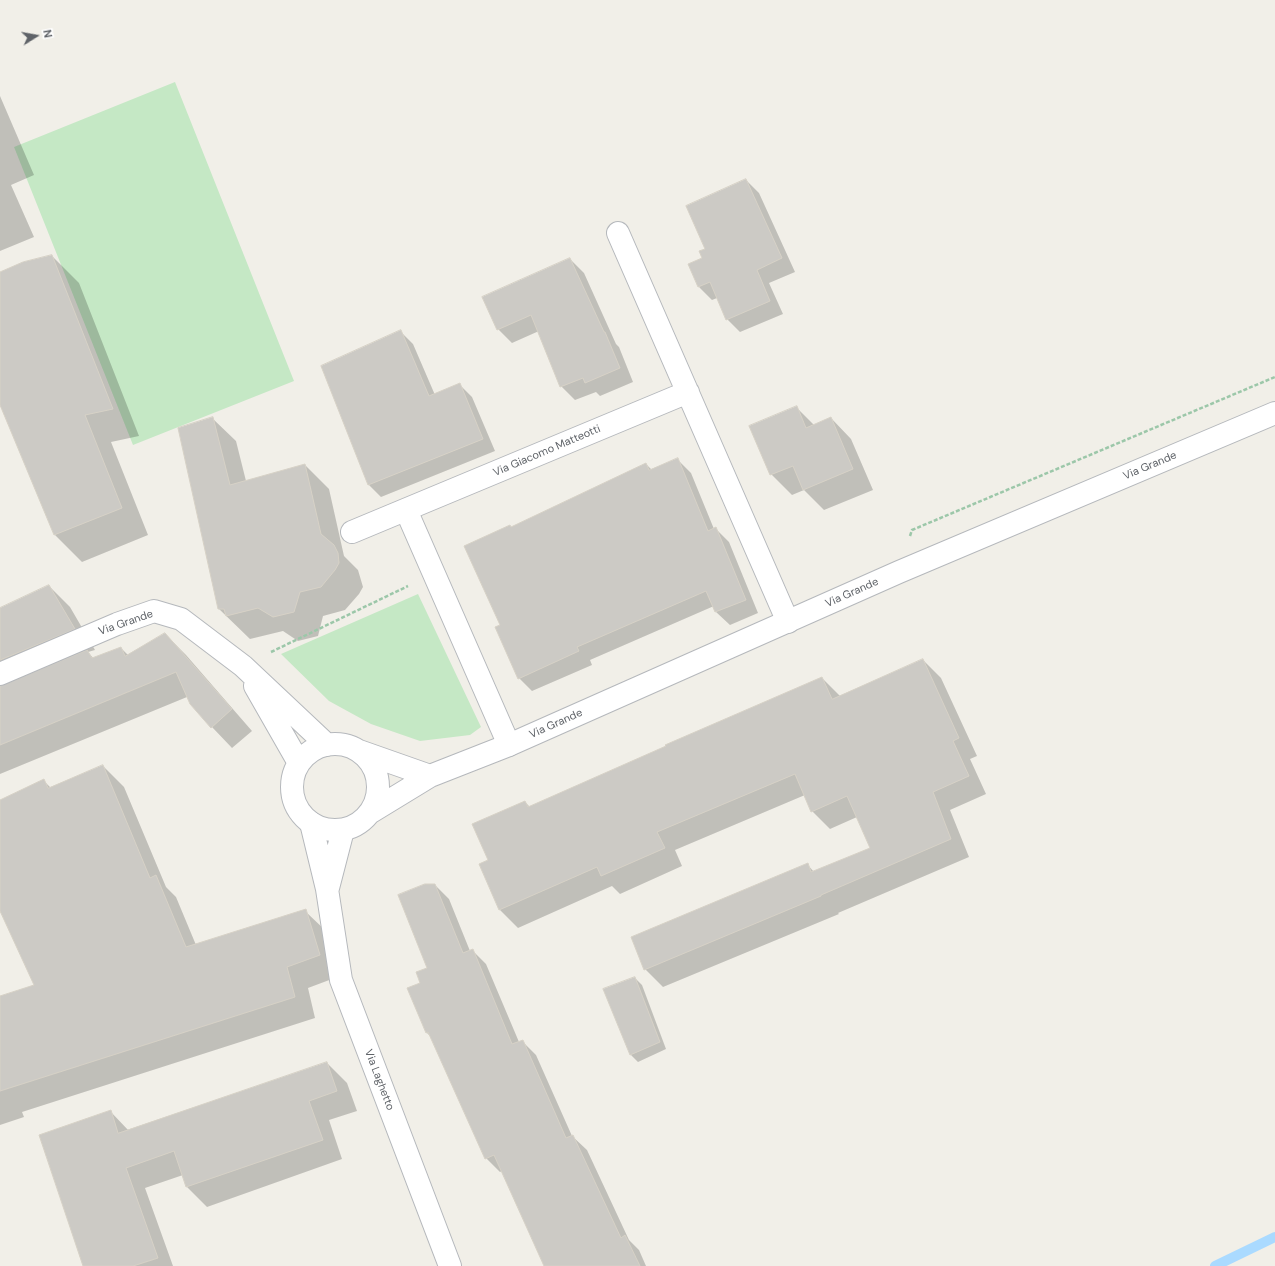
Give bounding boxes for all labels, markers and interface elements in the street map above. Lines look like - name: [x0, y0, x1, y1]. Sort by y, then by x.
- north arrow: [16, 16, 56, 56]
- text: N: [40, 28, 55, 39]
- street label: Via Giacomo Matteotti: [491, 422, 603, 480]
- street label: Via Grande: [1121, 449, 1179, 483]
- street label: Via Grande: [823, 575, 881, 611]
- street label: Via Grande: [97, 608, 155, 638]
- street label: Via Grande: [527, 706, 585, 742]
- street label: Via Laghetto: [361, 1048, 397, 1112]

